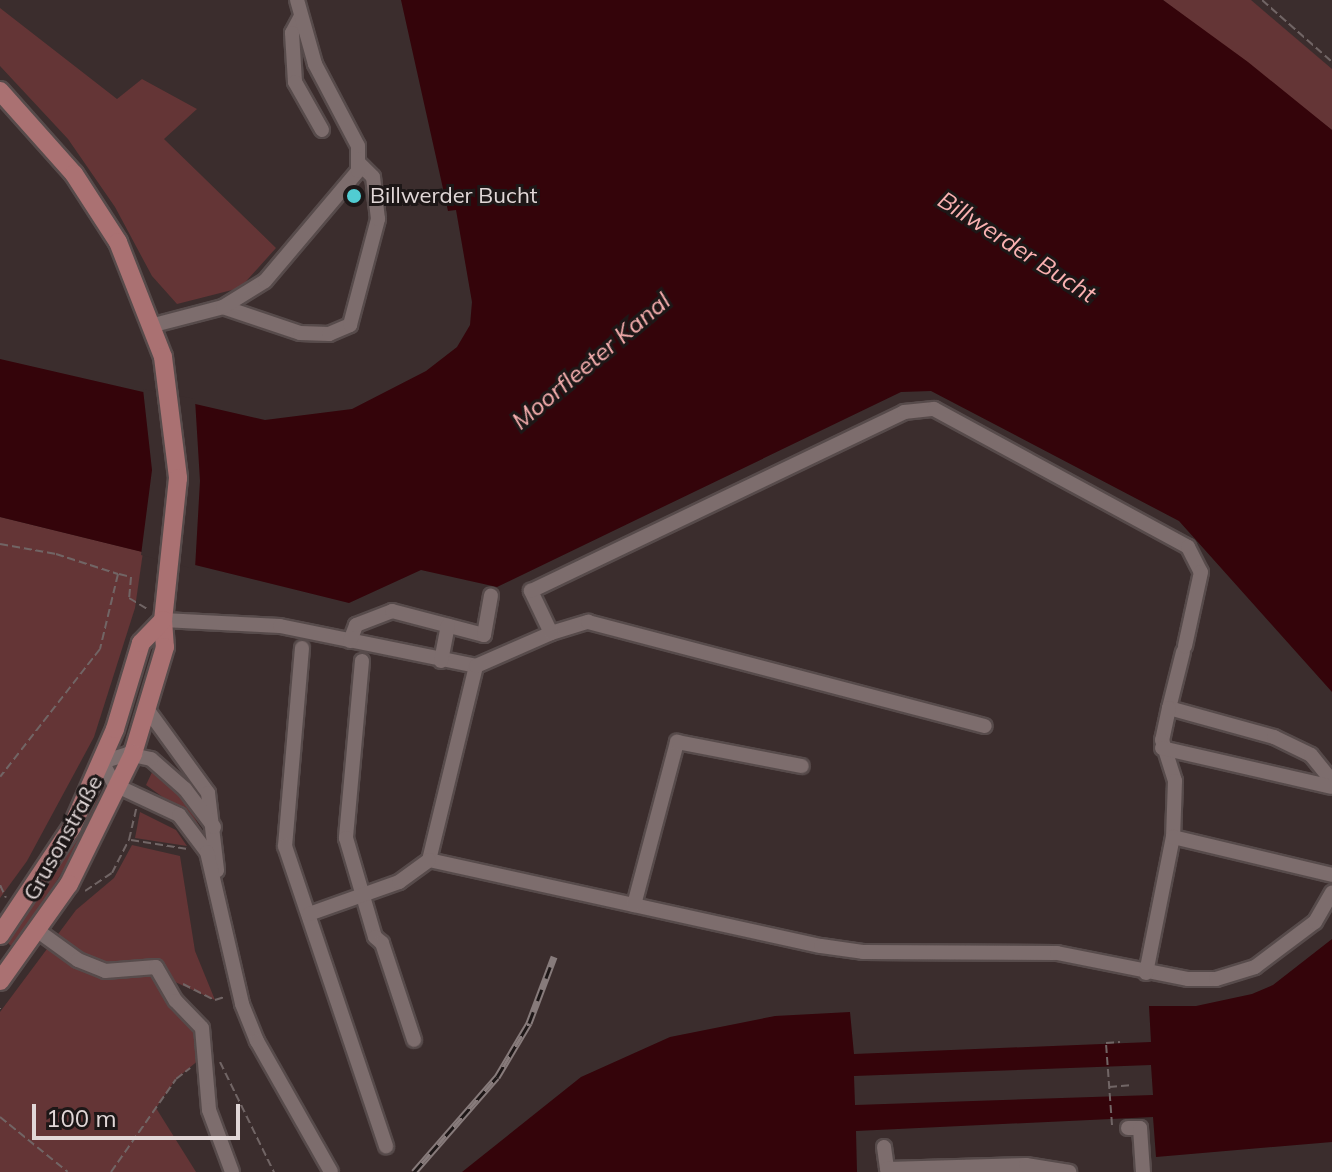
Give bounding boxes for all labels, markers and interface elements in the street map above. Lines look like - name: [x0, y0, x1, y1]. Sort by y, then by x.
- place label: Billwerder Bucht: [370, 183, 537, 209]
- water label: Billwerder Bucht: [933, 185, 1101, 309]
- marker: Billwerder Bucht: [345, 187, 363, 205]
- water label: Moorfleeter Kanal: [506, 287, 676, 435]
- street label: Grusonstraße: [18, 771, 108, 905]
- scale bar: [36, 1088, 244, 1138]
- text: 100 m: [46, 1103, 117, 1133]

